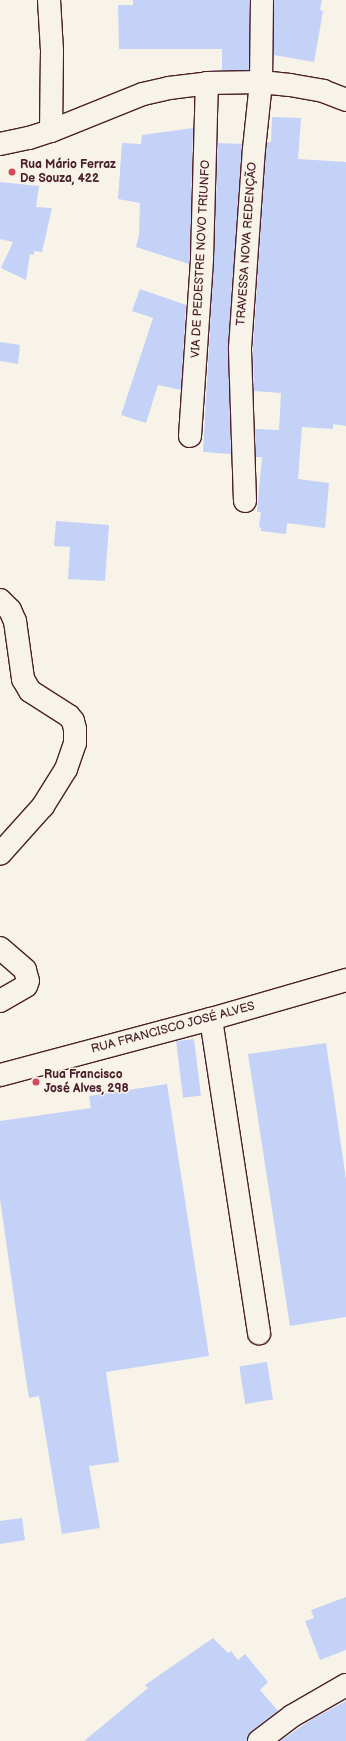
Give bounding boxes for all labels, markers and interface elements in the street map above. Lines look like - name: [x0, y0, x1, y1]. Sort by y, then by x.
- place label: Rua Mário Ferraz De Souza, 422: [20, 158, 116, 186]
- street label: VIA DE PEDESTRE NOVO TRIUNFO: [189, 159, 213, 359]
- street label: TRAVESSA NOVA REDENÇÃO: [234, 162, 260, 326]
- marker: Rua Mário Ferraz De Souza, 422: [7, 167, 17, 177]
- street label: RUA FRANCISCO JOSÉ ALVES: [89, 999, 257, 1057]
- place label: Rua Francisco José Alves, 298: [44, 1068, 129, 1096]
- marker: Rua Francisco José Alves, 298: [31, 1077, 41, 1087]

